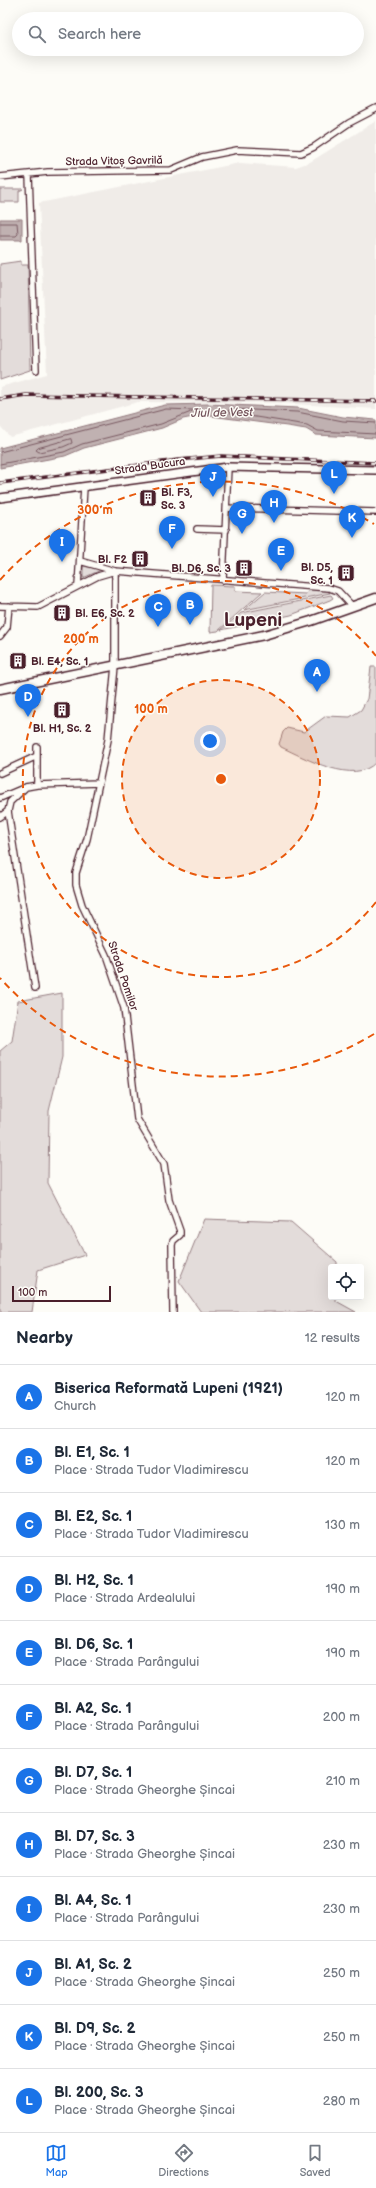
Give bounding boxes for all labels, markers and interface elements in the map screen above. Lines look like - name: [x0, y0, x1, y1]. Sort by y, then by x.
- search box: [12, 12, 364, 56]
- icon: search: [26, 23, 48, 45]
- text: Search here: [58, 25, 141, 44]
- street label: Strada Vitoș Gavrilă: [65, 154, 163, 168]
- water label: Jiul de Vest: [190, 405, 253, 421]
- street label: Strada Bucura: [114, 455, 186, 477]
- pin: L: [321, 461, 347, 494]
- pin: J: [200, 464, 226, 497]
- place label: Bl. F3, Sc. 3: [161, 486, 192, 512]
- building icon: Bl. F3, Sc. 3: [138, 488, 158, 508]
- pin: H: [261, 490, 287, 523]
- pin: G: [229, 501, 255, 534]
- text: 300 m: [77, 503, 113, 518]
- pin: K: [339, 505, 365, 538]
- pin: F: [159, 516, 185, 549]
- pin: I: [49, 529, 75, 562]
- pin: E: [268, 538, 294, 571]
- building icon: Bl. F2: [130, 549, 150, 569]
- place label: Bl. F2: [98, 553, 127, 566]
- building icon: Bl. D6, Sc. 3: [234, 558, 254, 578]
- place label: Bl. D5, Sc. 1: [301, 561, 333, 587]
- place label: Bl. D6, Sc. 3: [171, 562, 232, 575]
- building icon: Bl. D5, Sc. 1: [336, 563, 356, 583]
- pin: B: [177, 592, 203, 625]
- pin: C: [145, 594, 171, 627]
- building icon: Bl. E6, Sc. 2: [52, 603, 72, 623]
- place label: Bl. E6, Sc. 2: [75, 607, 135, 620]
- district label: Lupeni: [224, 609, 282, 632]
- text: 200 m: [63, 632, 99, 647]
- building icon: Bl. E4, Sc. 1: [8, 651, 28, 671]
- place label: Bl. E4, Sc. 1: [31, 655, 88, 668]
- pin: A: [304, 659, 330, 692]
- pin: D: [15, 684, 41, 717]
- building icon: Bl. H1, Sc. 2: [52, 700, 72, 720]
- text: 100 m: [134, 702, 168, 717]
- place label: Bl. H1, Sc. 2: [33, 722, 92, 735]
- your location: [200, 731, 220, 751]
- centre of rings: [214, 772, 228, 786]
- street label: Strada Pomilor: [105, 940, 141, 1013]
- map controls: [328, 1264, 364, 1300]
- button: locate: [328, 1264, 364, 1300]
- scale bar: [12, 1284, 111, 1303]
- text: 100 m: [18, 1286, 47, 1299]
- text: Nearby: [16, 1328, 73, 1348]
- text: 12 results: [305, 1330, 360, 1346]
- text: Biserica Reformată Lupeni (1921): [54, 1379, 283, 1398]
- text: A: [25, 1389, 33, 1405]
- text: 120 m: [325, 1389, 360, 1405]
- text: Church: [54, 1398, 96, 1414]
- text: Bl. E1, Sc. 1: [54, 1443, 130, 1462]
- text: B: [24, 1453, 34, 1469]
- text: 120 m: [325, 1453, 360, 1469]
- text: Place · Strada Tudor Vladimirescu: [54, 1462, 249, 1478]
- text: Bl. E2, Sc. 1: [54, 1507, 132, 1526]
- text: C: [24, 1517, 34, 1533]
- text: 130 m: [325, 1517, 360, 1533]
- text: Place · Strada Tudor Vladimirescu: [54, 1526, 249, 1542]
- text: Bl. H2, Sc. 1: [54, 1571, 134, 1590]
- text: D: [24, 1581, 34, 1597]
- text: 190 m: [326, 1581, 360, 1597]
- text: Place · Strada Ardealului: [54, 1590, 195, 1606]
- text: Bl. D6, Sc. 1: [54, 1635, 133, 1654]
- text: E: [25, 1645, 33, 1661]
- text: 190 m: [326, 1645, 360, 1661]
- text: Place · Strada Parângului: [54, 1654, 199, 1670]
- text: Bl. A2, Sc. 1: [54, 1699, 132, 1718]
- text: F: [25, 1709, 33, 1725]
- text: 200 m: [323, 1709, 360, 1725]
- text: Place · Strada Parângului: [54, 1718, 199, 1734]
- text: Bl. D7, Sc. 1: [54, 1763, 132, 1782]
- text: G: [24, 1773, 34, 1789]
- text: 210 m: [326, 1773, 360, 1789]
- text: Place · Strada Gheorghe Șincai: [54, 1782, 235, 1798]
- text: Bl. D7, Sc. 3: [54, 1827, 135, 1846]
- text: H: [24, 1837, 34, 1853]
- text: 230 m: [323, 1837, 360, 1853]
- text: Place · Strada Gheorghe Șincai: [54, 1846, 235, 1862]
- text: Bl. A4, Sc. 1: [54, 1891, 132, 1910]
- text: I: [27, 1901, 31, 1917]
- text: 230 m: [323, 1901, 360, 1917]
- text: Place · Strada Parângului: [54, 1910, 199, 1926]
- text: Bl. A1, Sc. 2: [54, 1955, 132, 1974]
- text: J: [25, 1965, 33, 1981]
- text: 250 m: [323, 1965, 360, 1981]
- text: Place · Strada Gheorghe Șincai: [54, 1974, 235, 1990]
- text: Bl. D9, Sc. 2: [54, 2019, 136, 2038]
- text: K: [25, 2029, 33, 2045]
- text: 250 m: [323, 2029, 360, 2045]
- text: Place · Strada Gheorghe Șincai: [54, 2038, 235, 2054]
- text: Bl. 200, Sc. 3: [54, 2083, 144, 2102]
- text: L: [25, 2093, 33, 2109]
- text: 280 m: [323, 2093, 360, 2109]
- text: Place · Strada Gheorghe Șincai: [54, 2102, 235, 2118]
- tab: Map: [45, 2142, 68, 2179]
- tab: Directions: [158, 2142, 209, 2179]
- tab: Saved: [300, 2142, 331, 2179]

